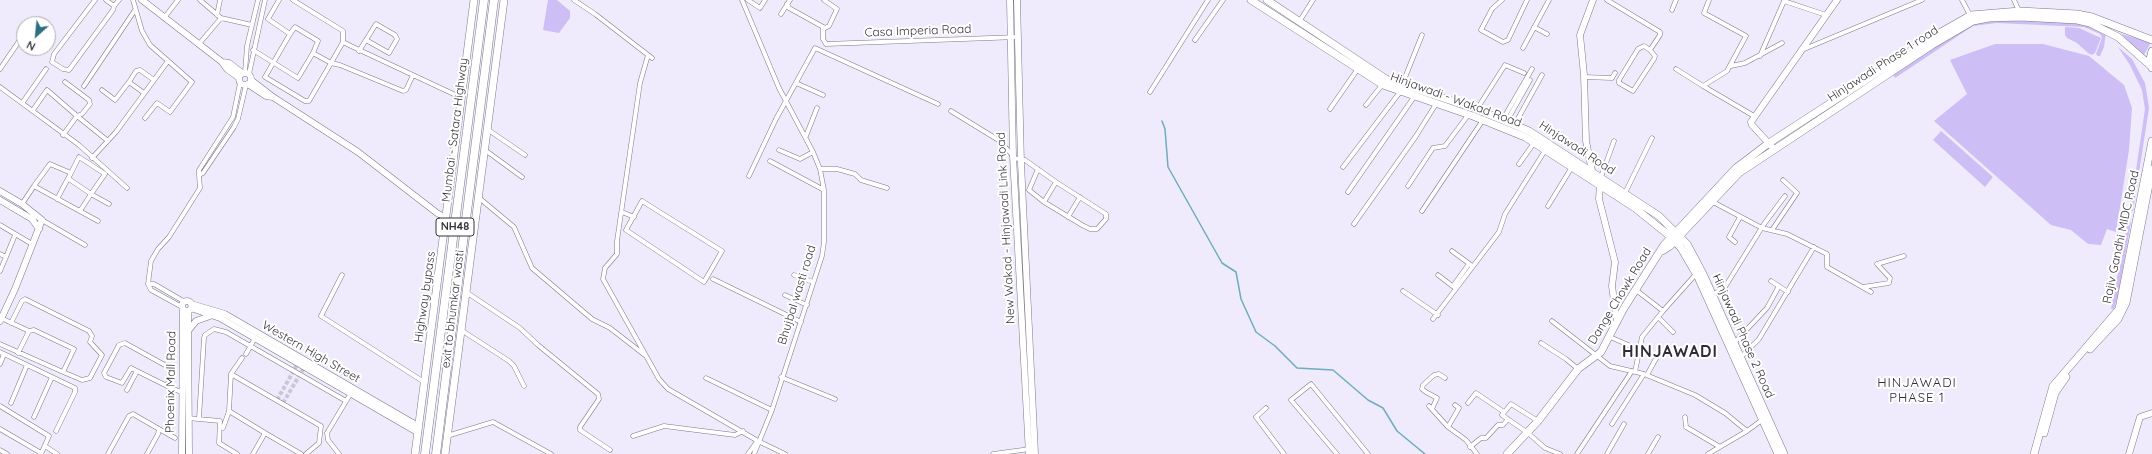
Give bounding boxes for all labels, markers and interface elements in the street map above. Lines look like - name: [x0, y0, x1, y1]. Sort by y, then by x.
- north arrow: [16, 16, 56, 56]
- street label: Casa Imperia Road: [864, 22, 972, 40]
- street label: Hinjawadi Phase 1 road: [1825, 23, 1941, 105]
- text: N: [24, 38, 38, 54]
- street label: Mumbai - Satara Highway: [439, 57, 471, 203]
- street label: Hinjawadi - Wakad Road: [1388, 70, 1524, 130]
- street label: Hinjawadi Road: [1536, 118, 1618, 178]
- street label: New Wakad - Hinjawadi Link Road: [994, 132, 1018, 324]
- street label: Rajiv Gandhi MIDC Road: [2100, 169, 2142, 305]
- road number: NH48: [436, 218, 474, 236]
- street label: Bhujbal wasti road: [775, 244, 819, 346]
- street label: Dange Chowk Road: [1585, 245, 1655, 347]
- street label: exit to bhumkar wasti: [439, 249, 467, 369]
- street label: Highway bypass: [411, 251, 439, 343]
- street label: Hinjawadi Phase 2 Road: [1709, 272, 1777, 400]
- street label: Western High Street: [259, 318, 363, 386]
- street label: Phoenix Mall Road: [163, 331, 179, 433]
- district label: HINJAWADI: [1622, 342, 1718, 362]
- district label: HINJAWADI PHASE 1: [1877, 375, 1957, 406]

